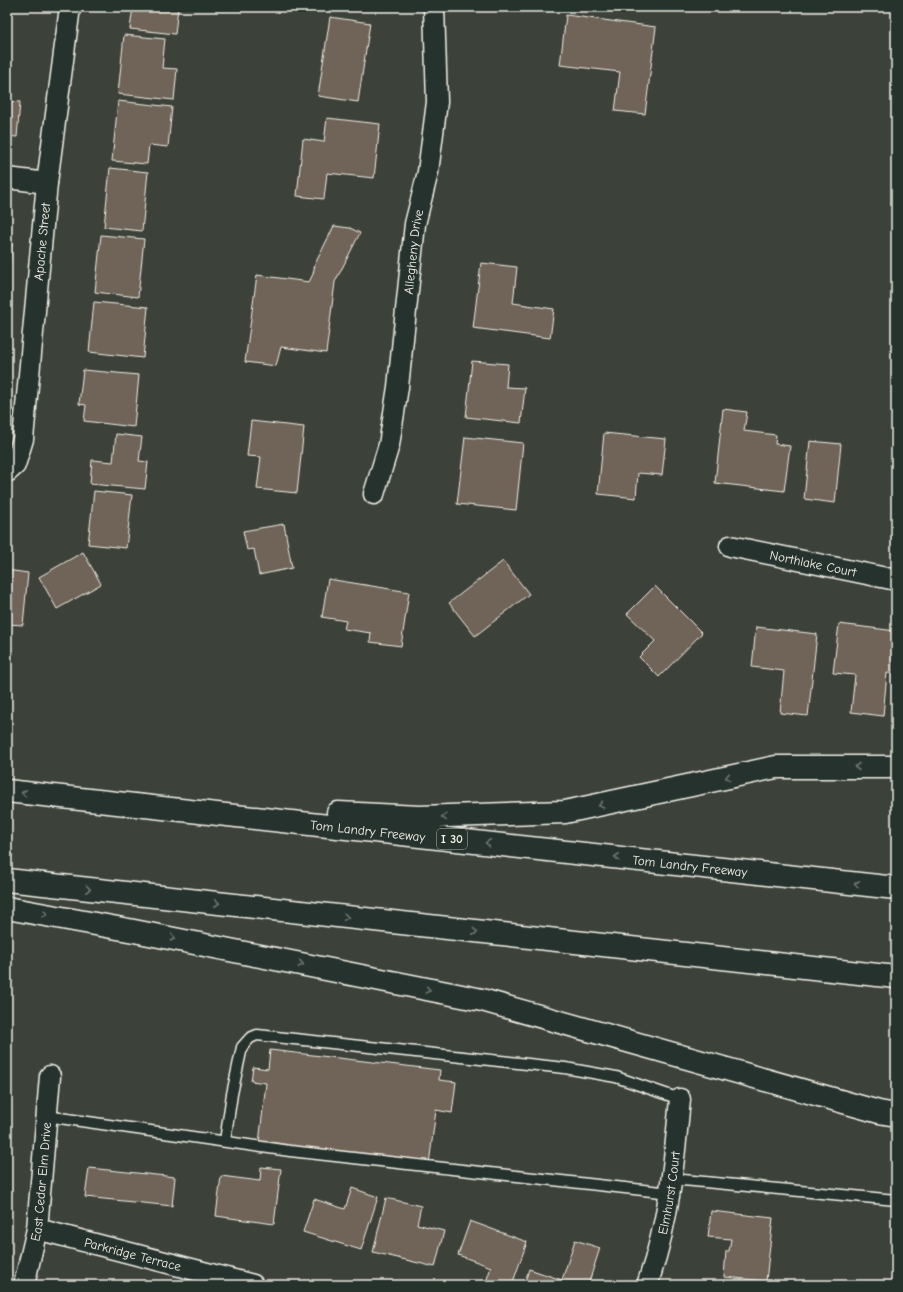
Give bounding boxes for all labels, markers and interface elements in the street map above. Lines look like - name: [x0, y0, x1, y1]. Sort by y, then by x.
- street label: Apache Street: [31, 201, 53, 281]
- street label: Allegheny Drive: [401, 207, 427, 295]
- street label: Northlake Court: [768, 547, 859, 580]
- one-way arrow: [854, 763, 860, 771]
- one-way arrow: [725, 773, 731, 781]
- one-way arrow: [21, 789, 27, 798]
- one-way arrow: [598, 800, 604, 808]
- one-way arrow: [441, 812, 447, 821]
- street label: Tom Landry Freeway: [310, 817, 426, 845]
- road number: I 30: [437, 829, 467, 849]
- one-way arrow: [485, 839, 491, 848]
- street label: Tom Landry Freeway: [632, 852, 748, 880]
- one-way arrow: [614, 853, 620, 862]
- one-way arrow: [854, 880, 860, 889]
- one-way arrow: [84, 884, 91, 893]
- one-way arrow: [214, 898, 220, 907]
- one-way arrow: [42, 910, 48, 918]
- one-way arrow: [343, 913, 349, 922]
- one-way arrow: [472, 927, 478, 936]
- one-way arrow: [170, 934, 176, 942]
- one-way arrow: [297, 959, 304, 968]
- one-way arrow: [425, 985, 431, 993]
- street label: East Cedar Elm Drive: [27, 1121, 54, 1243]
- street label: Elmhurst Court: [655, 1149, 683, 1236]
- street label: Parkridge Terrace: [83, 1235, 183, 1274]

